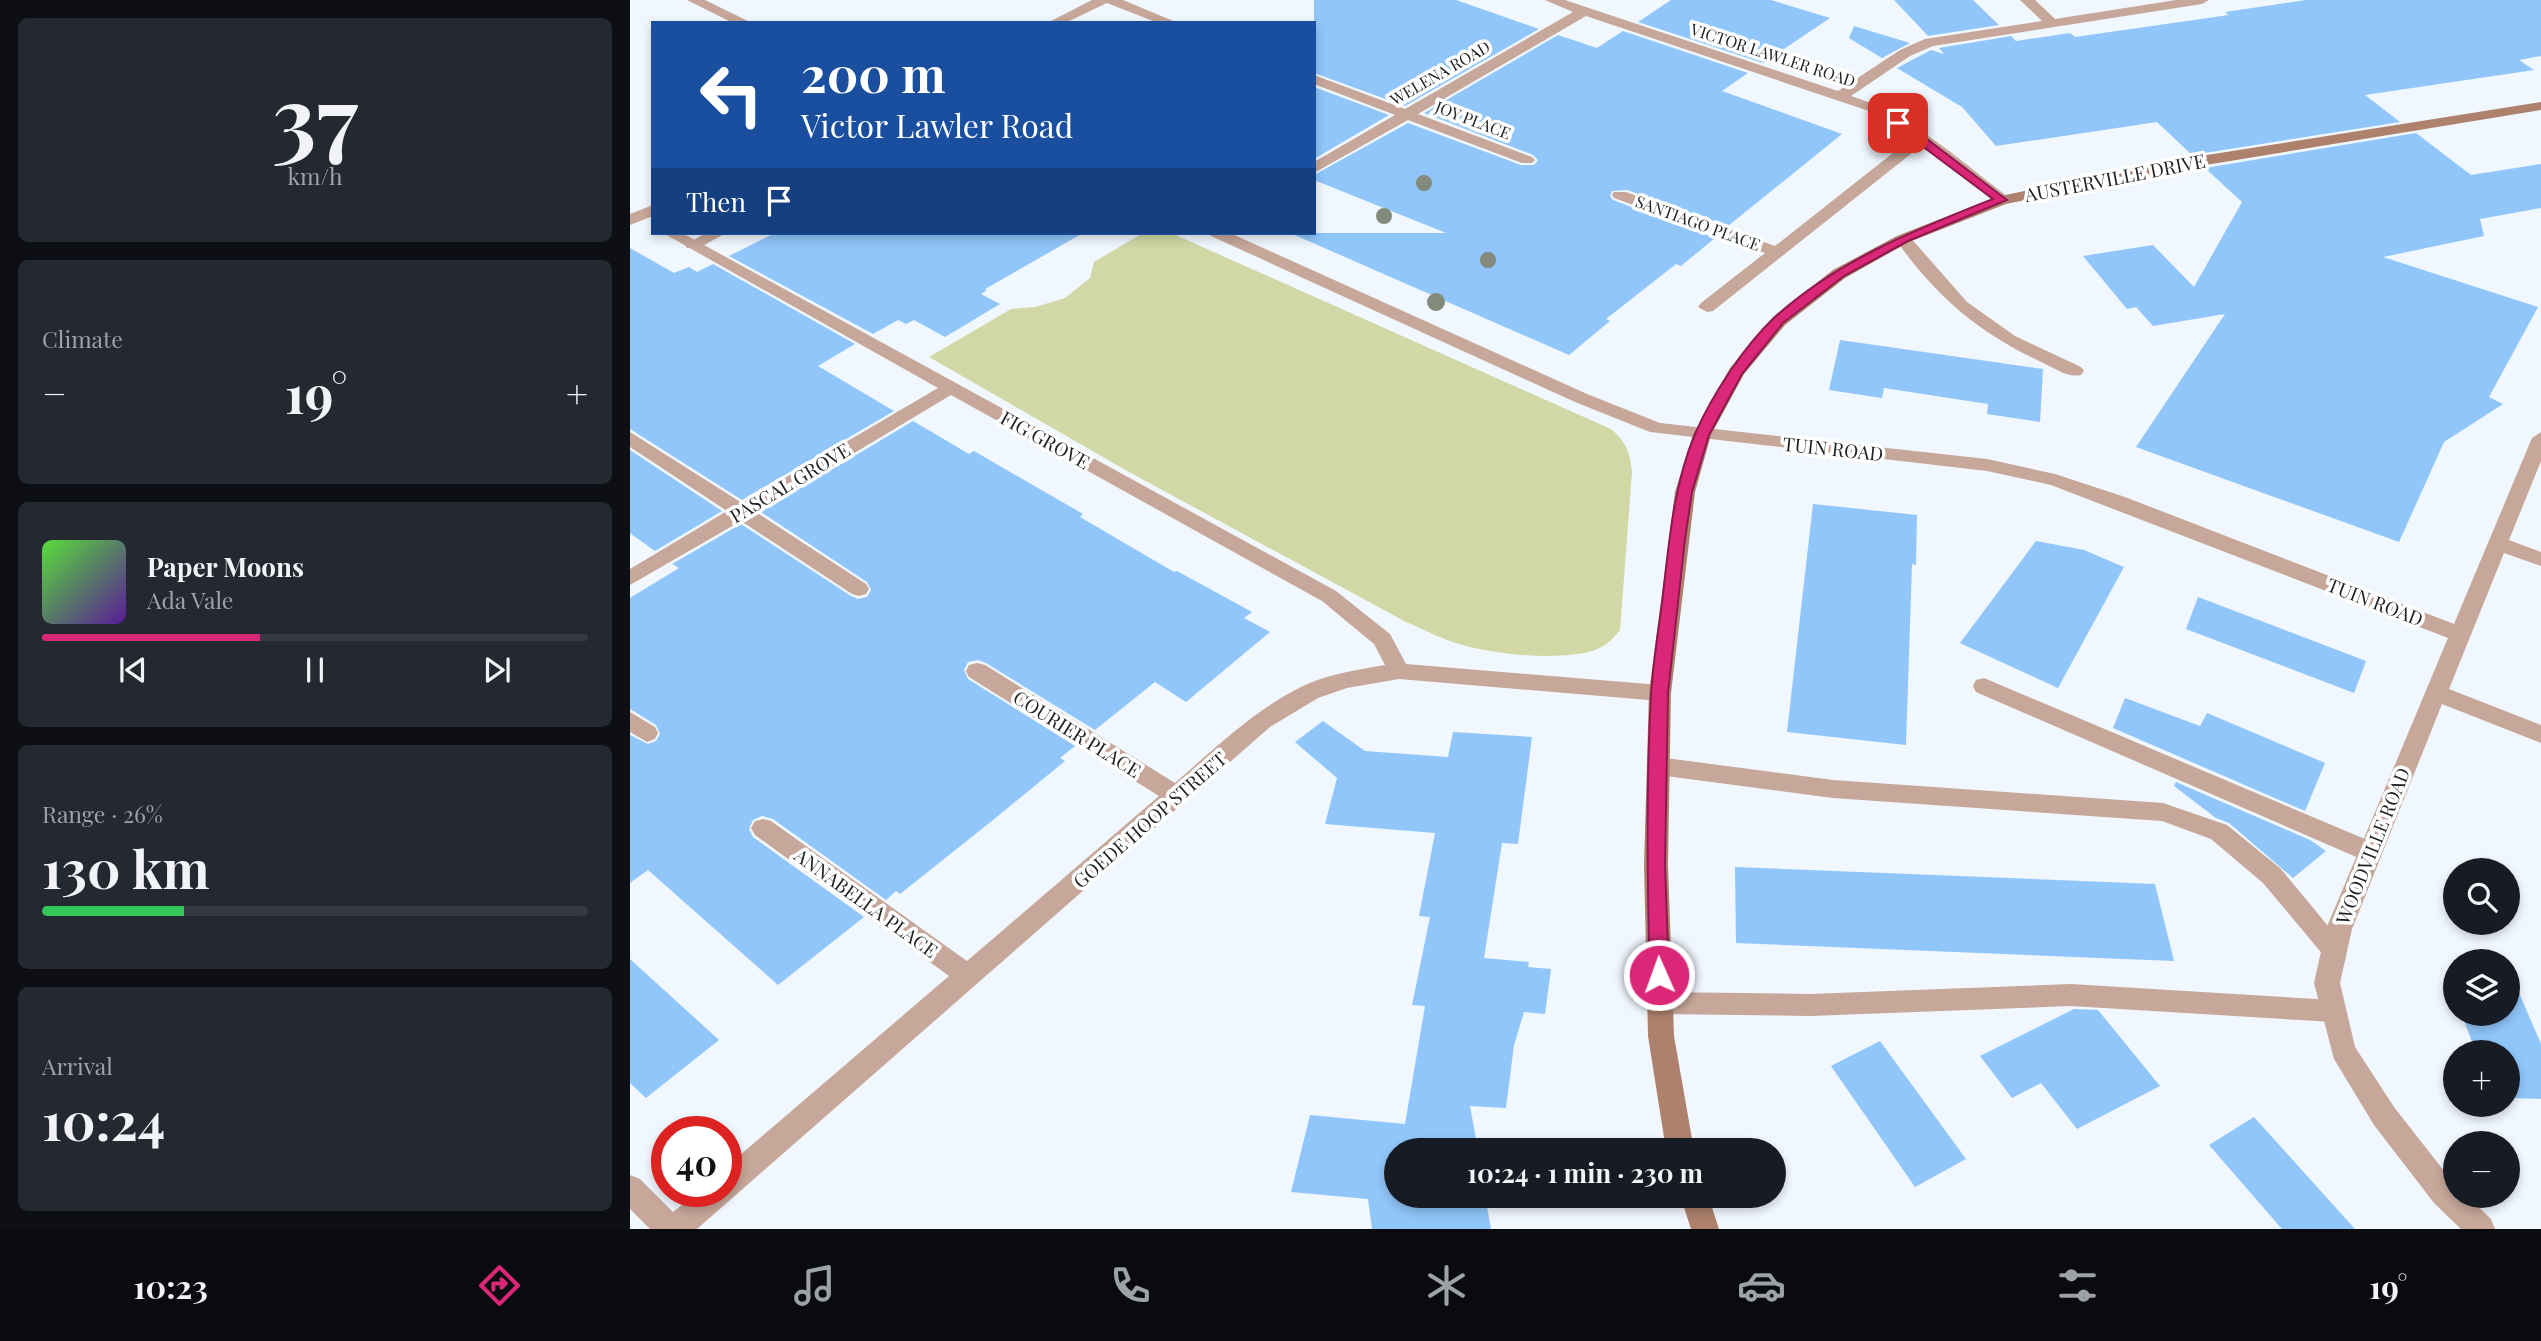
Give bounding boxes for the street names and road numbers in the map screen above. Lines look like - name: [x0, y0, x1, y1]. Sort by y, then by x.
- street label: VICTOR LAWLER ROAD: [1687, 18, 1858, 91]
- street label: WELENA ROAD: [1385, 35, 1493, 110]
- street label: JOY PLACE: [1432, 95, 1514, 143]
- street label: AUSTERVILLE DRIVE: [2021, 147, 2207, 207]
- street label: SANTIAGO PLACE: [1633, 190, 1764, 255]
- street label: FIG GROVE: [996, 404, 1095, 474]
- street label: TUIN ROAD: [1782, 430, 1885, 466]
- street label: PASCAL GROVE: [724, 436, 855, 528]
- street label: TUIN ROAD: [2324, 571, 2427, 631]
- street label: COURIER PLACE: [1009, 683, 1146, 783]
- street label: GOEDE HOOP STREET: [1067, 745, 1232, 893]
- street label: WOODVILLE ROAD: [2328, 763, 2415, 929]
- street label: ANNABELLA PLACE: [789, 841, 943, 963]

